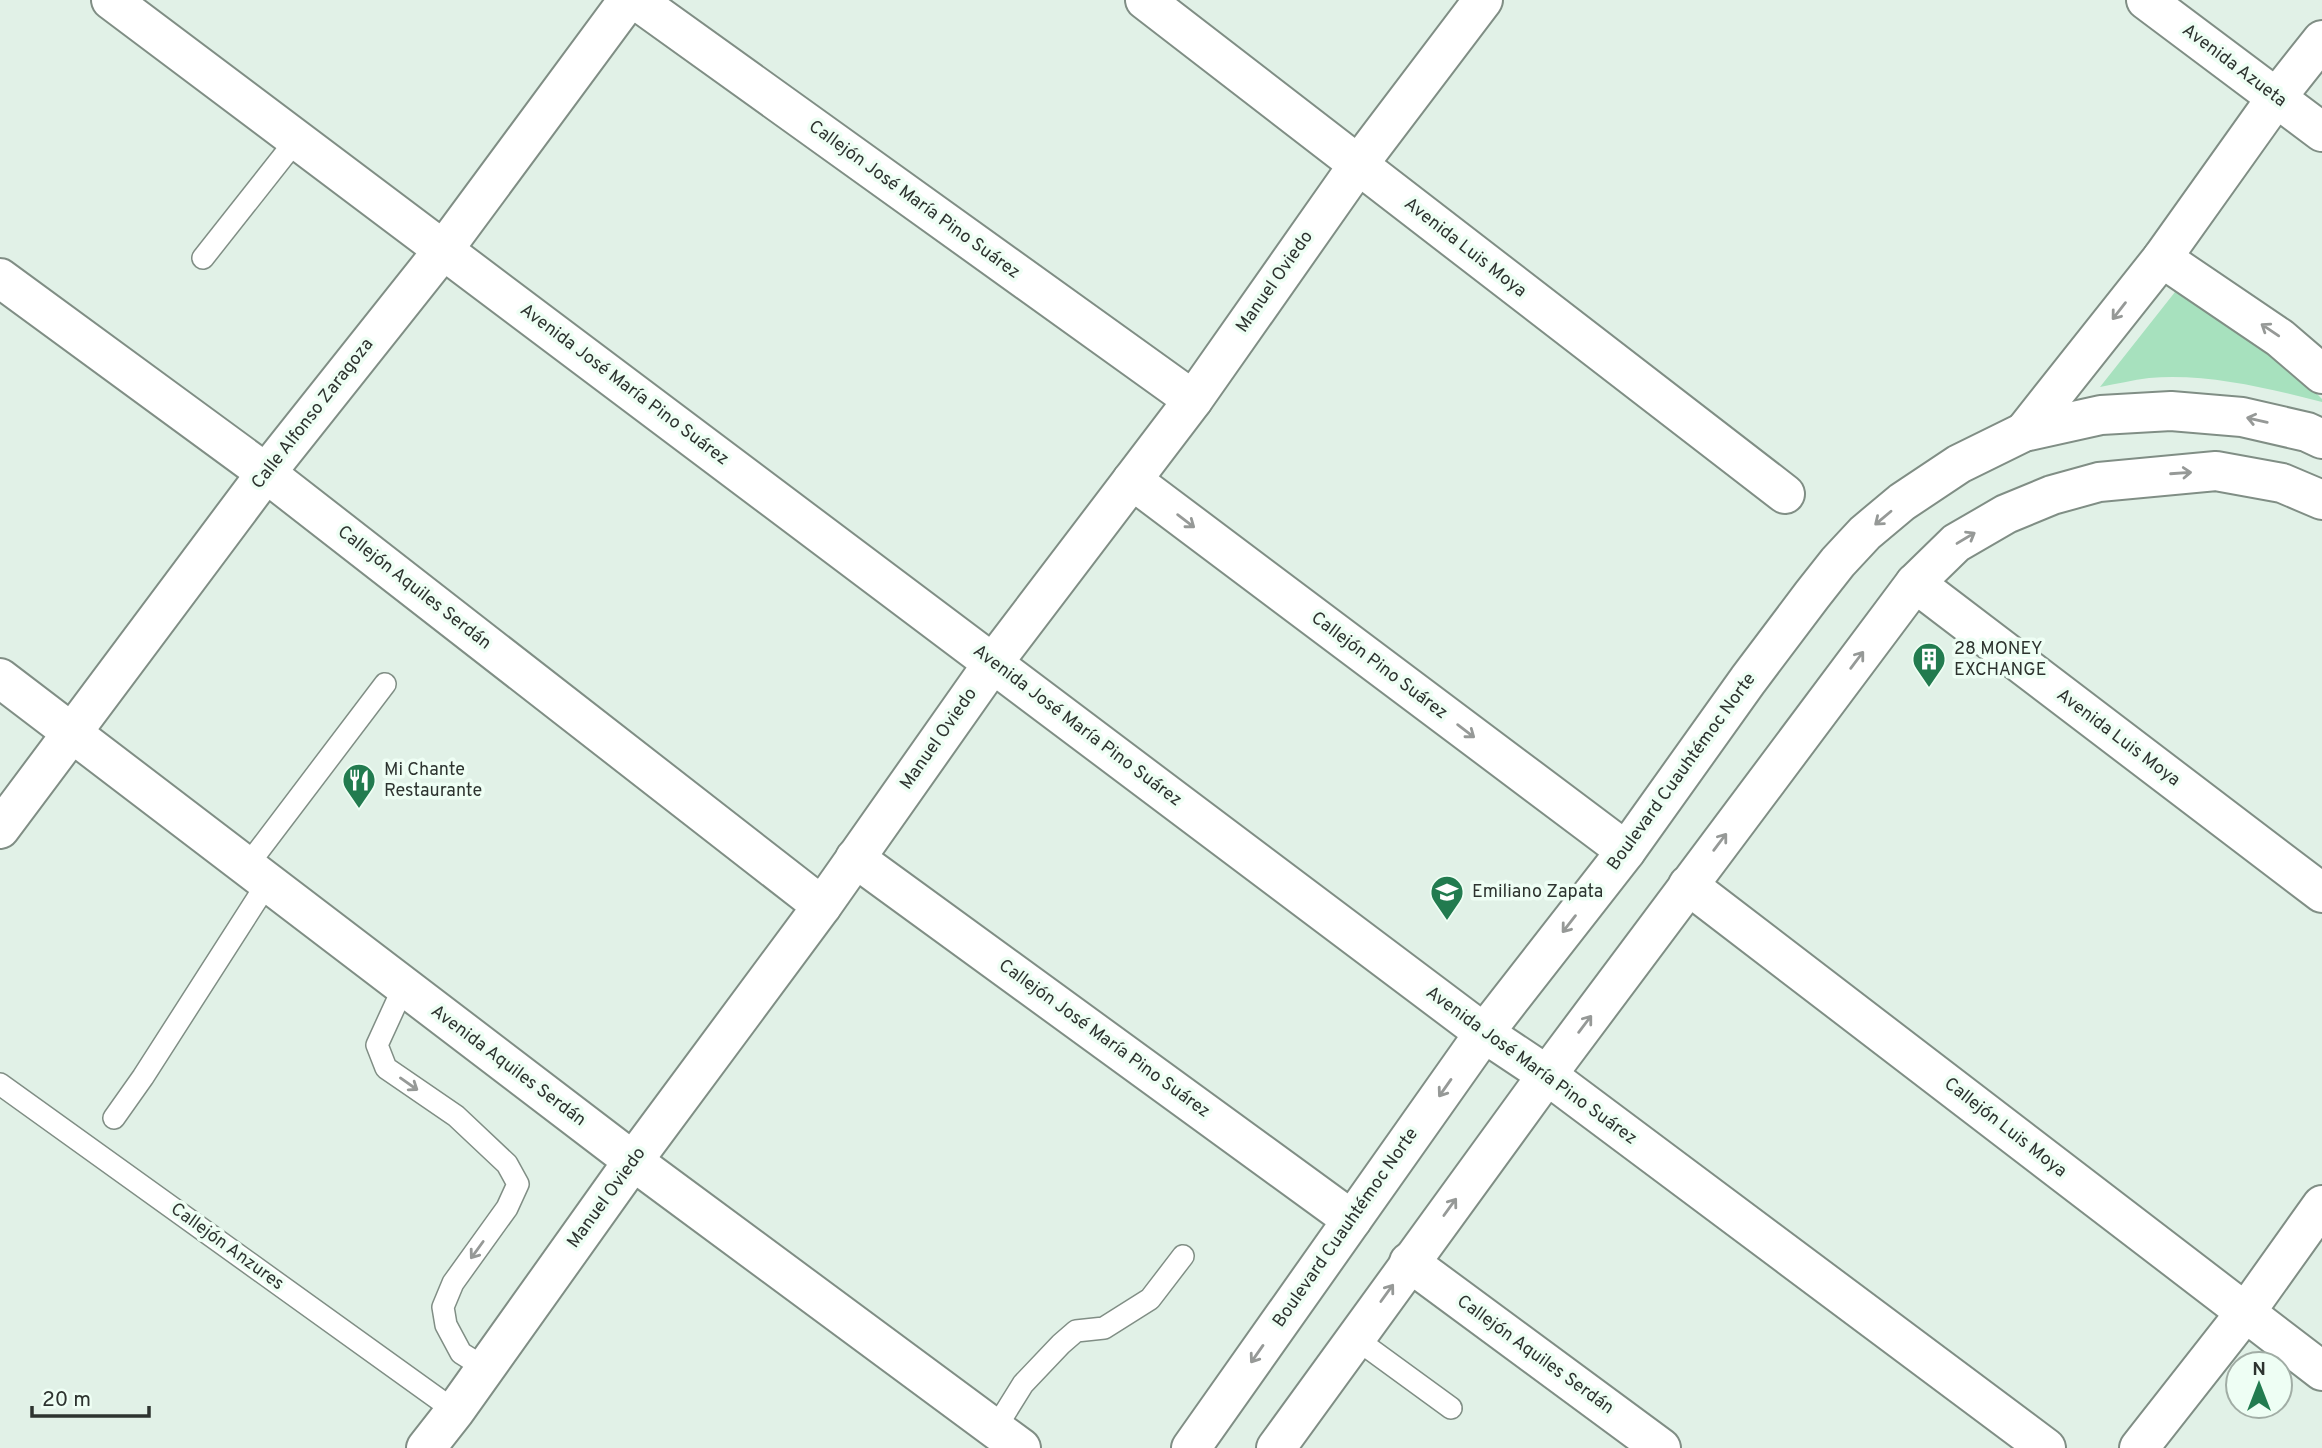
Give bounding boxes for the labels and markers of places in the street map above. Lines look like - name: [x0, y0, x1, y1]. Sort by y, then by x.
- place label: 28 MONEY EXCHANGE: [1954, 638, 2046, 682]
- building icon: 28 MONEY EXCHANGE: [1910, 640, 1948, 689]
- place label: Mi Chante Restaurante: [384, 759, 482, 803]
- restaurant icon: Mi Chante Restaurante: [340, 761, 378, 810]
- school or university icon: Emiliano Zapata: [1428, 873, 1466, 922]
- place label: Emiliano Zapata: [1472, 881, 1603, 904]

